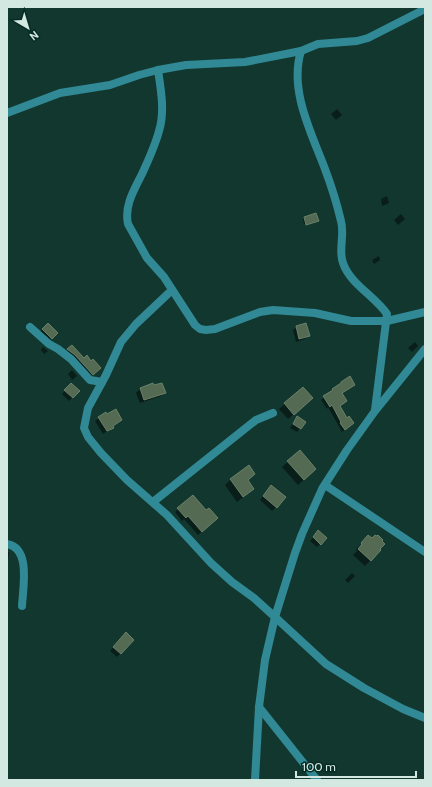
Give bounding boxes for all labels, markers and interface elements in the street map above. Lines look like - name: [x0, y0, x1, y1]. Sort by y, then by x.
- north arrow: [8, 8, 48, 48]
- text: N: [27, 28, 42, 44]
- scale bar: [296, 753, 416, 779]
- text: 100 m: [302, 759, 336, 774]

